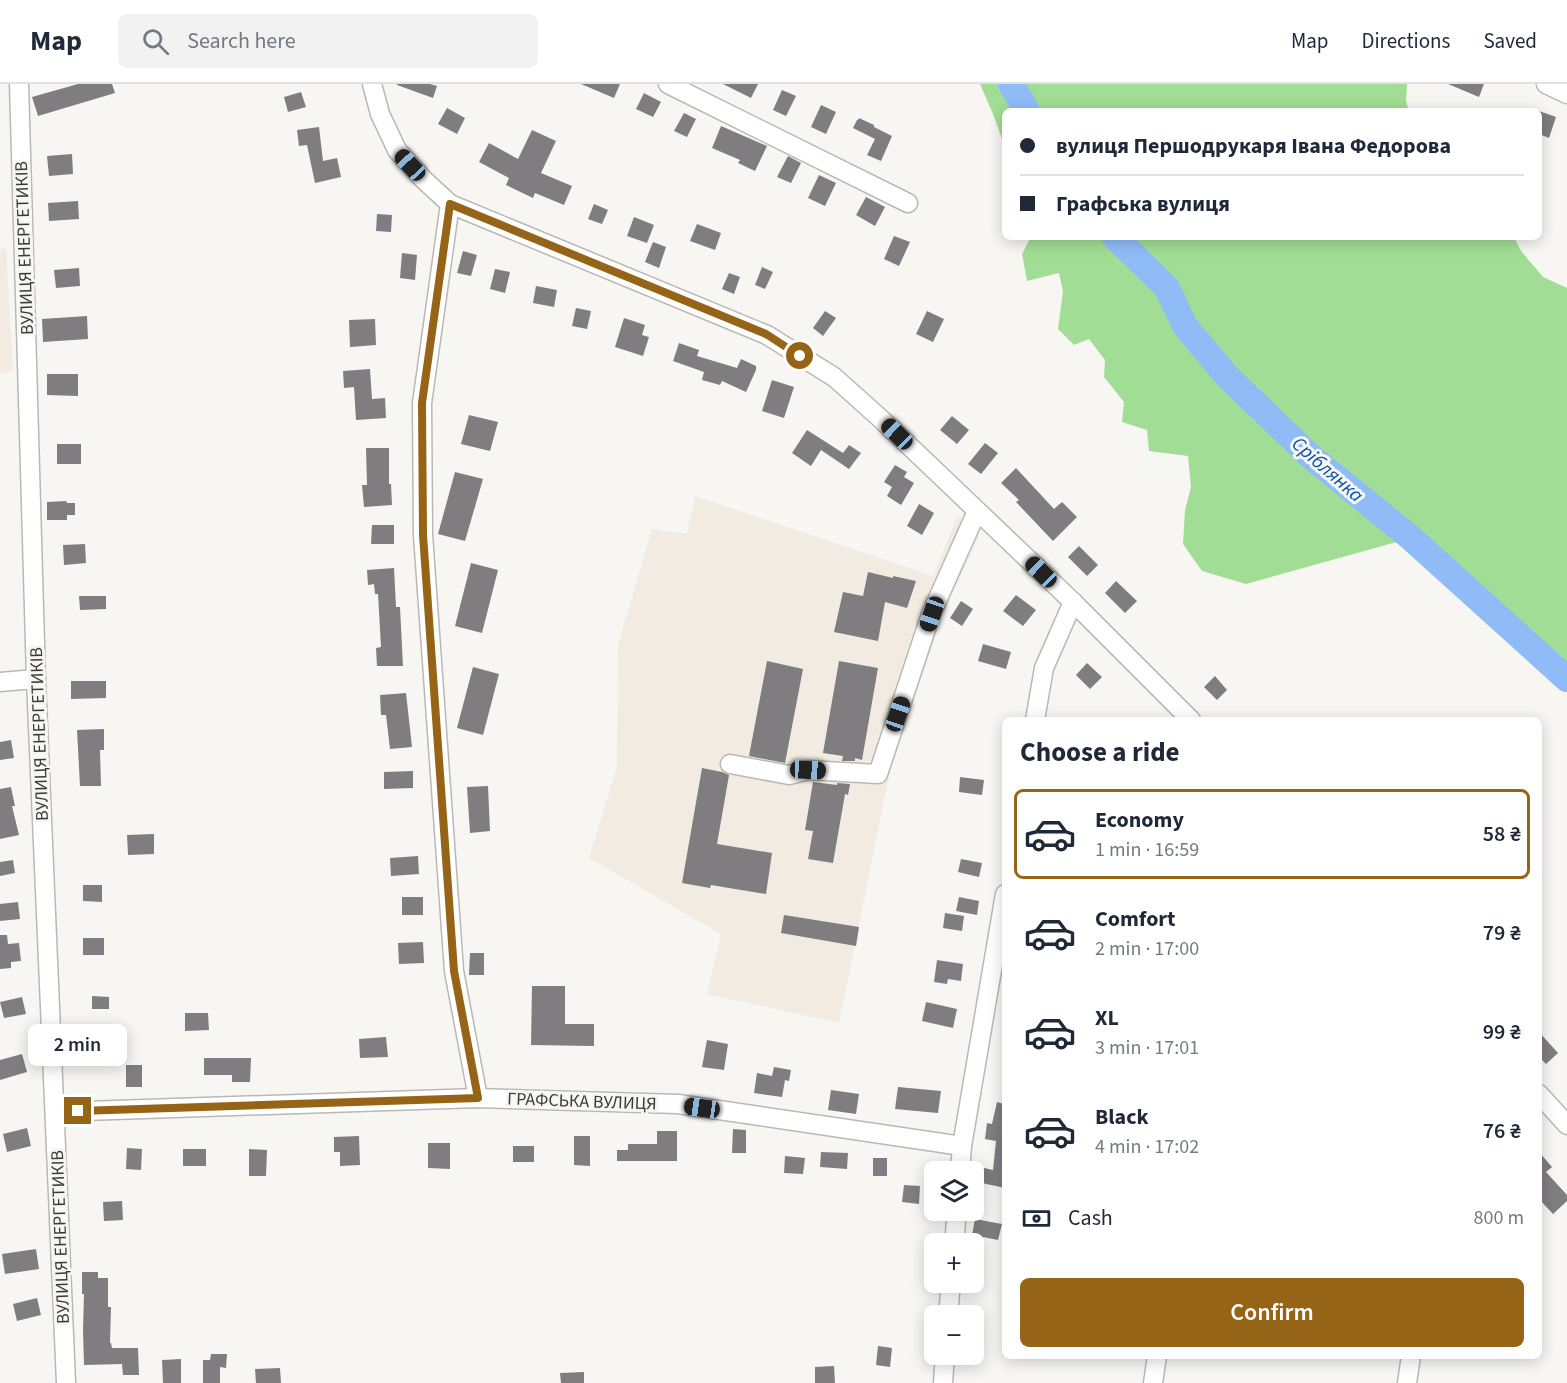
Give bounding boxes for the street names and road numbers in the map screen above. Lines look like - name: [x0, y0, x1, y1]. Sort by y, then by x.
- street label: ВУЛИЦЯ ЕНЕРГЕТИКІВ: [9, 161, 40, 335]
- street label: ВУЛИЦЯ ЕНЕРГЕТИКІВ: [24, 647, 55, 821]
- street label: ГРАФСЬКА ВУЛИЦЯ: [507, 1086, 657, 1117]
- street label: ВУЛИЦЯ ЕНЕРГЕТИКІВ: [45, 1150, 76, 1324]

